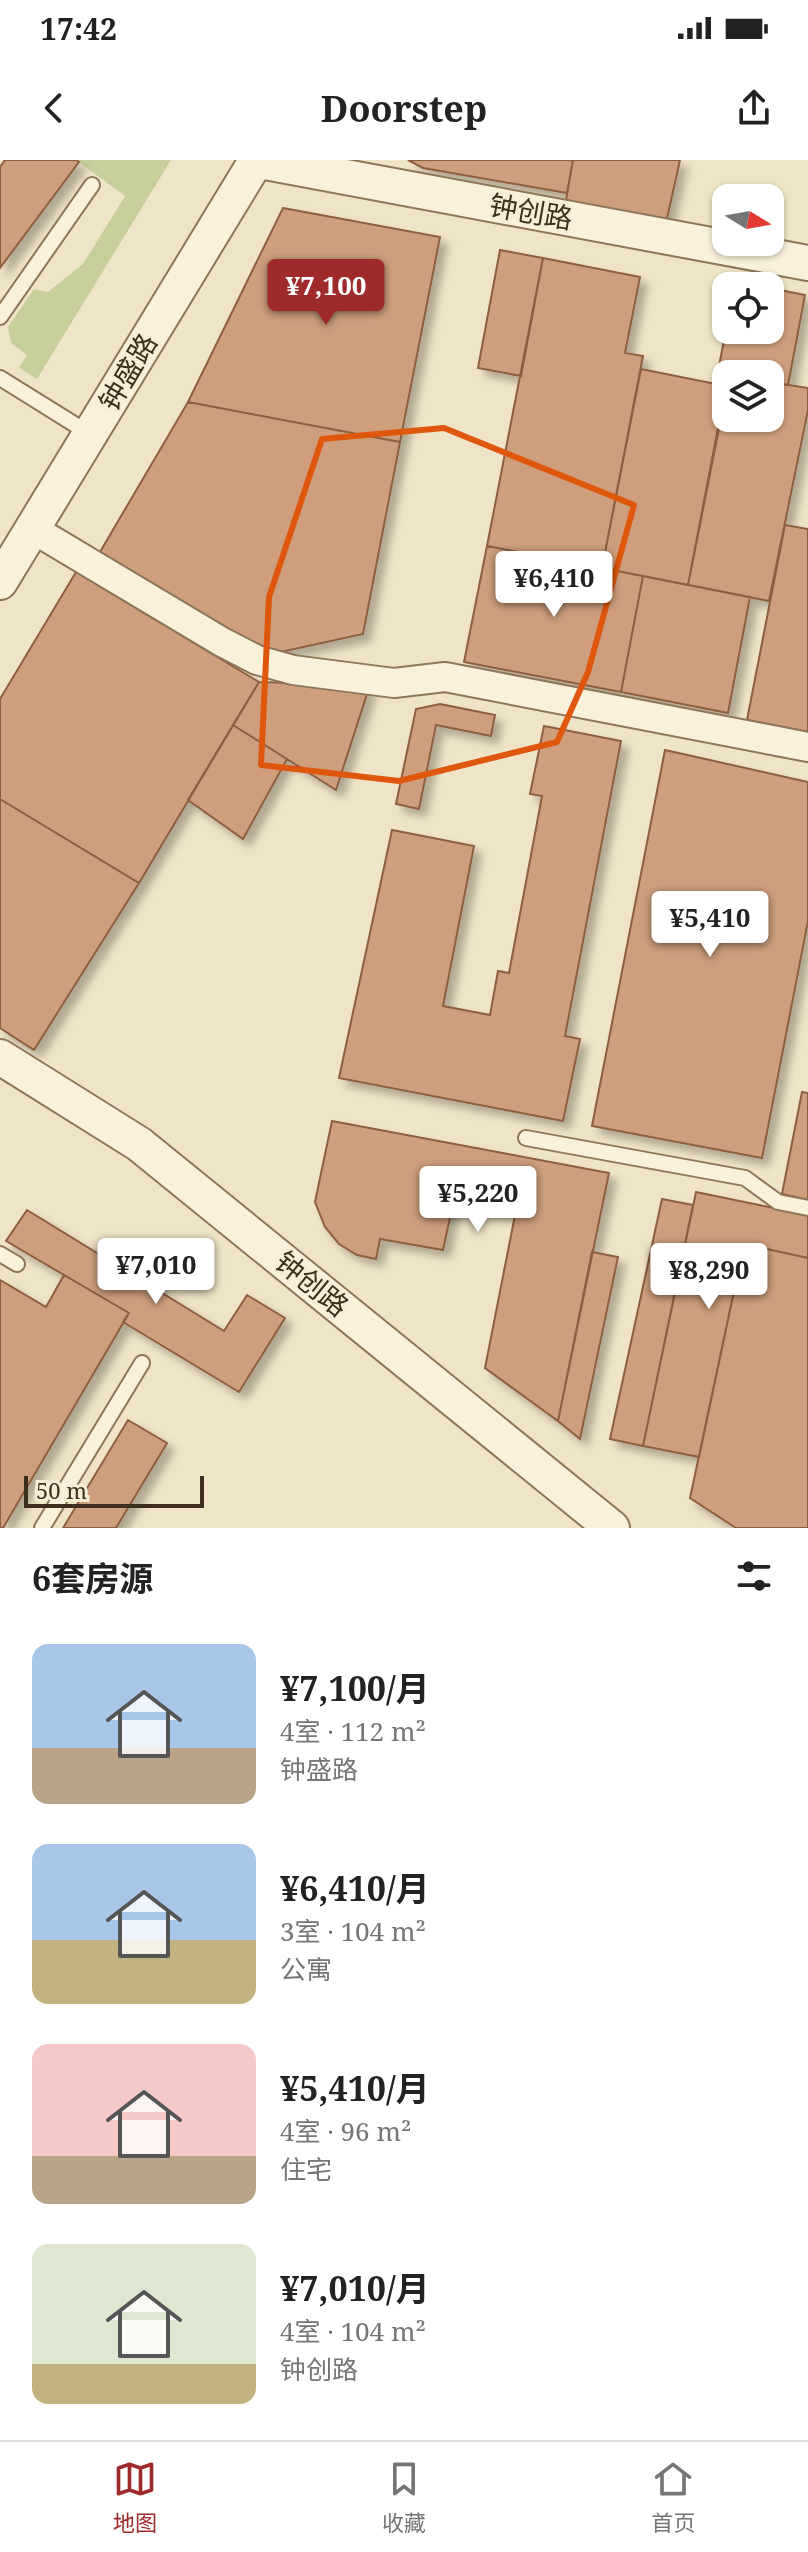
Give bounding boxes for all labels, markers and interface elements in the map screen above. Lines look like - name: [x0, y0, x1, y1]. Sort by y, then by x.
- text: 17:42: [40, 8, 117, 49]
- text: Doorstep: [321, 84, 487, 133]
- icon: back: [32, 86, 76, 130]
- icon: share: [732, 86, 776, 130]
- north arrow: [712, 184, 784, 256]
- map controls: [712, 184, 784, 432]
- street label: 钟创路: [487, 185, 576, 237]
- pin: ¥7,100: [261, 259, 391, 327]
- text: ¥7,100: [285, 267, 367, 303]
- button: locate: [712, 272, 784, 344]
- street label: 钟盛路: [89, 326, 165, 417]
- button: layers: [712, 360, 784, 432]
- pin: ¥6,410: [489, 551, 619, 619]
- text: ¥6,410: [513, 559, 595, 595]
- pin: ¥5,410: [645, 891, 775, 959]
- text: ¥5,410: [669, 899, 751, 935]
- pin: ¥5,220: [413, 1166, 543, 1234]
- text: ¥5,220: [437, 1174, 519, 1210]
- pin: ¥7,010: [91, 1238, 221, 1306]
- street label: 钟创路: [268, 1242, 357, 1324]
- pin: ¥8,290: [644, 1243, 774, 1311]
- text: ¥7,010: [115, 1246, 197, 1282]
- text: ¥8,290: [668, 1251, 750, 1287]
- scale bar: [24, 1472, 204, 1508]
- text: 50 m: [36, 1475, 87, 1505]
- icon: filters: [732, 1554, 776, 1598]
- text: 6套房源: [32, 1555, 153, 1601]
- text: ¥7,100/月: [280, 1665, 430, 1711]
- icon: home: [96, 1676, 192, 1772]
- text: 4室 · 112 m²: [280, 1713, 426, 1749]
- text: 钟盛路: [280, 1751, 358, 1787]
- text: ¥6,410/月: [280, 1865, 430, 1911]
- icon: home: [96, 1876, 192, 1972]
- text: 3室 · 104 m²: [280, 1913, 426, 1949]
- text: 公寓: [280, 1951, 332, 1987]
- text: ¥5,410/月: [280, 2065, 430, 2111]
- icon: home: [96, 2076, 192, 2172]
- text: 4室 · 96 m²: [280, 2113, 411, 2149]
- text: 住宅: [280, 2151, 332, 2187]
- text: ¥7,010/月: [280, 2265, 430, 2311]
- icon: home: [96, 2276, 192, 2372]
- text: 4室 · 104 m²: [280, 2313, 426, 2349]
- text: 钟创路: [280, 2351, 358, 2387]
- tab: 地图: [113, 2457, 157, 2537]
- tab: 收藏: [382, 2457, 426, 2537]
- tab: 首页: [651, 2457, 695, 2537]

